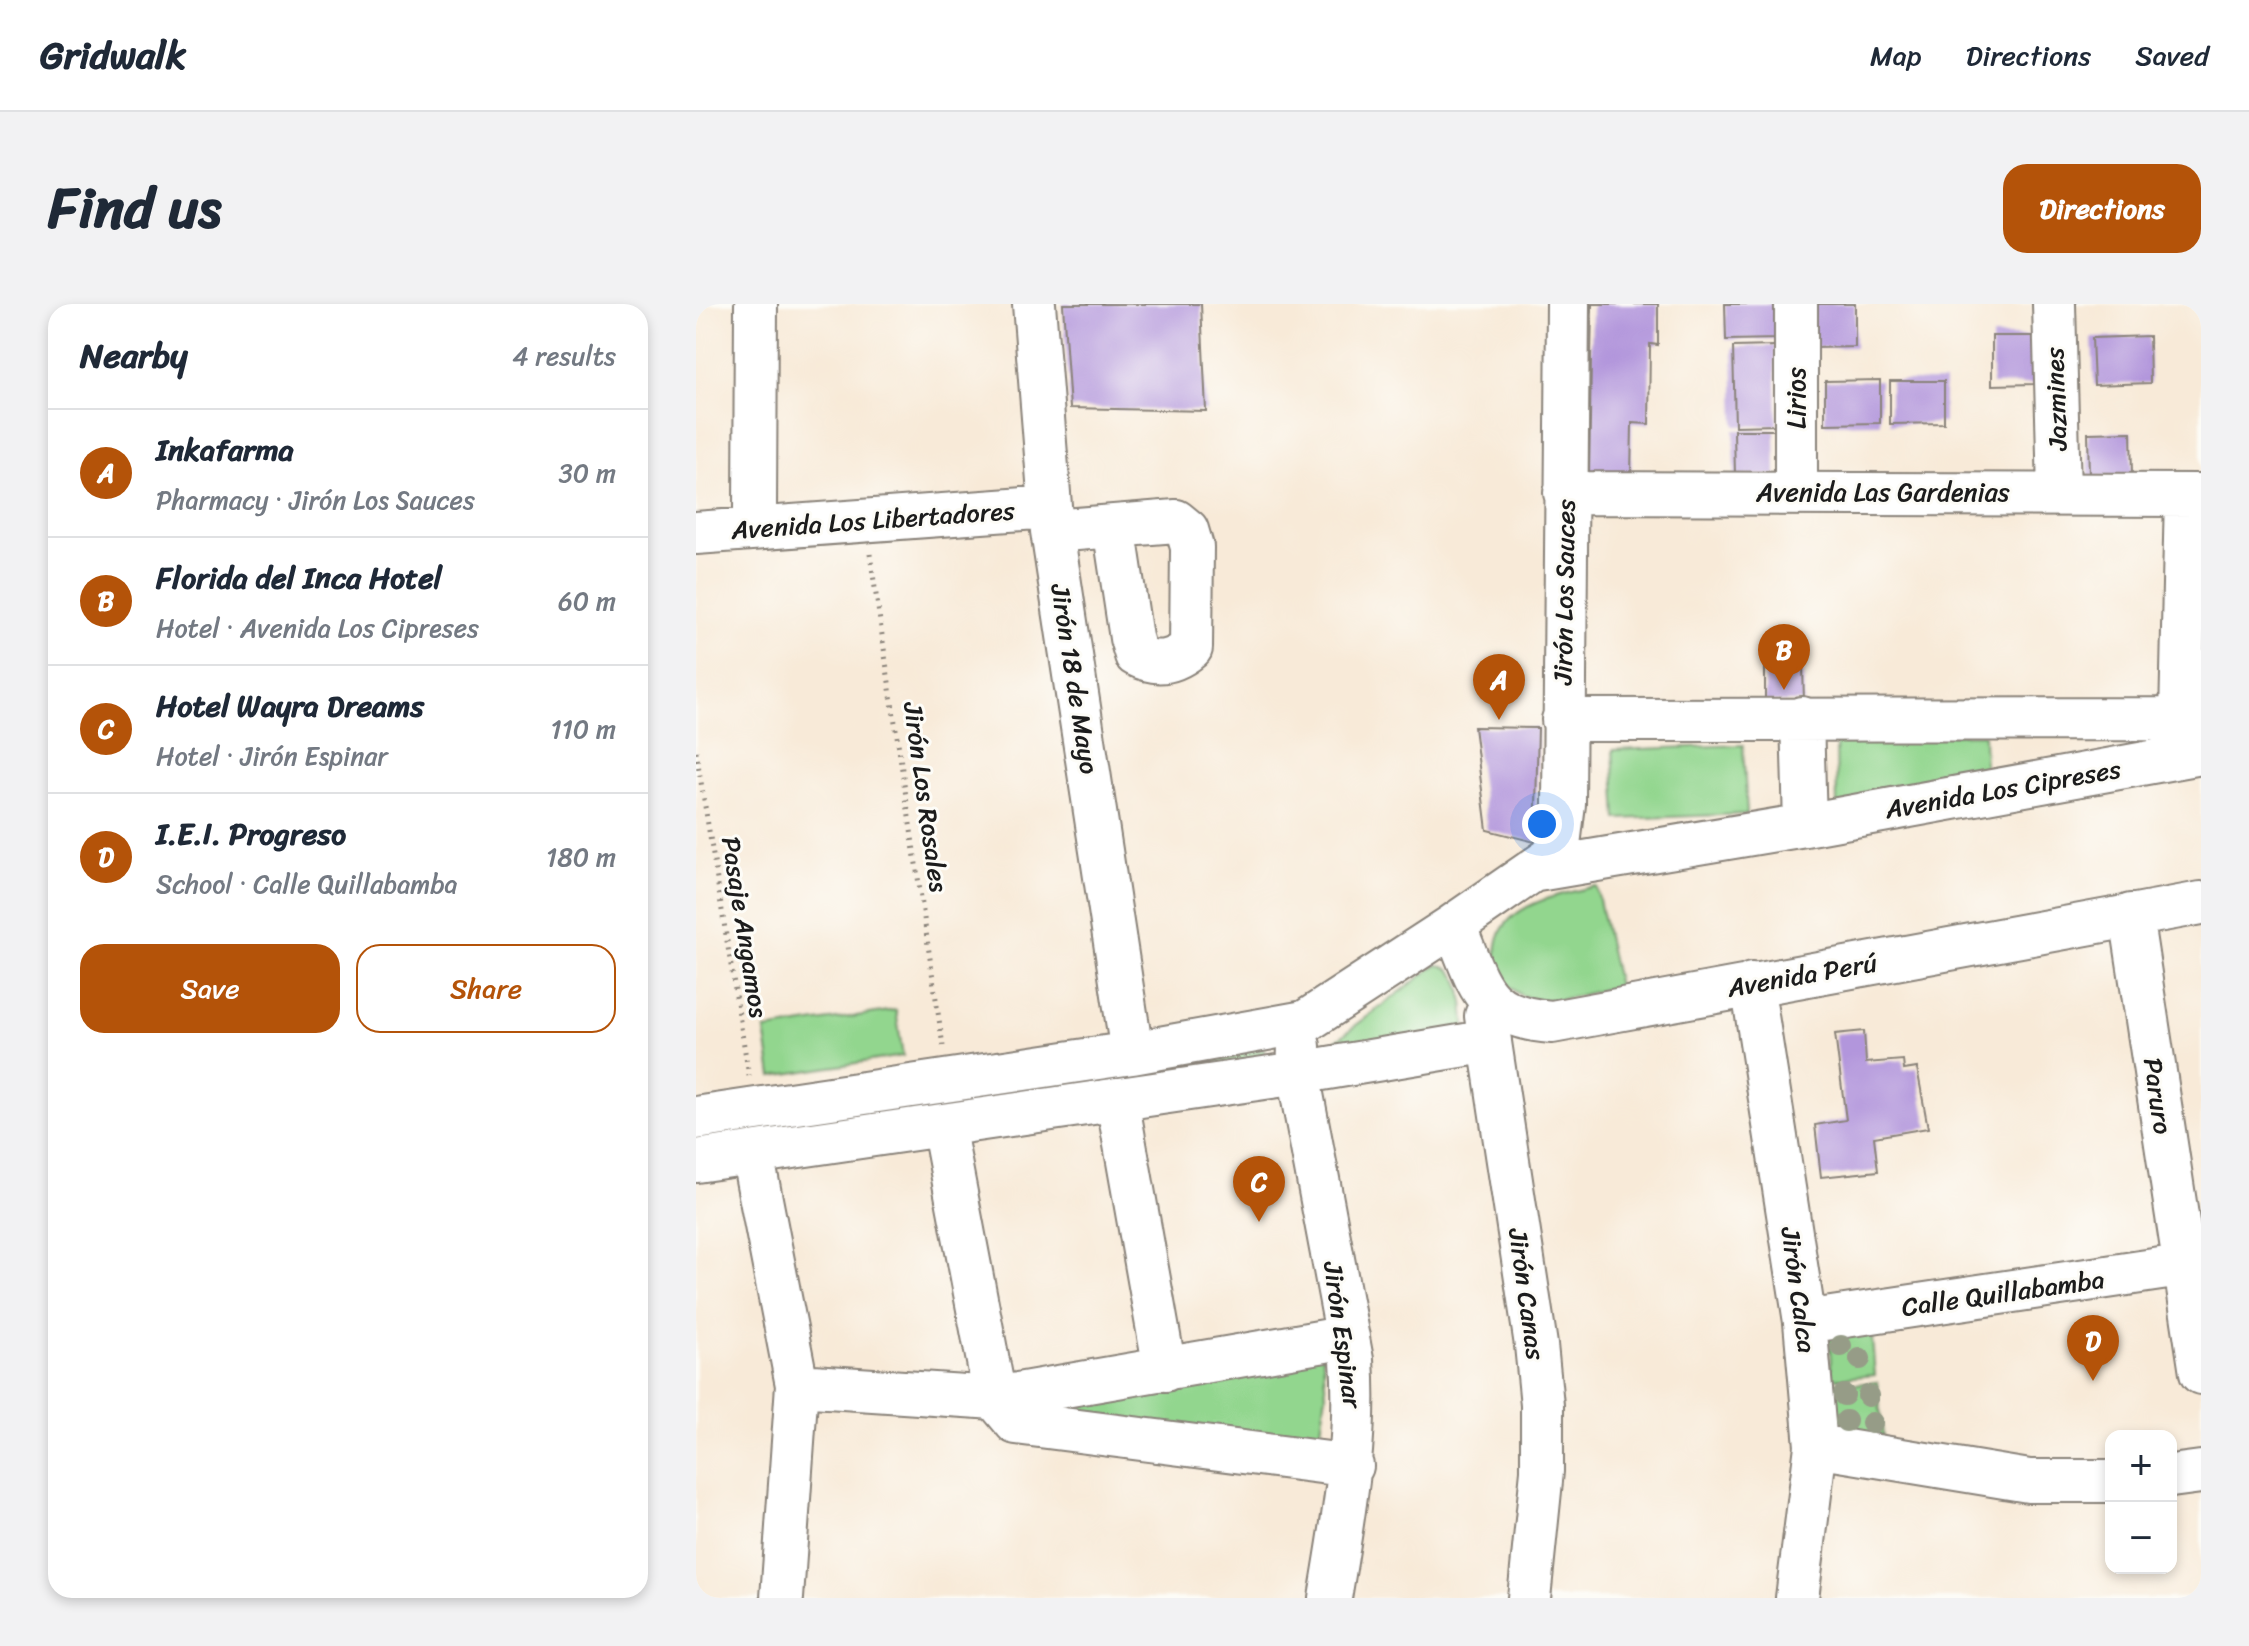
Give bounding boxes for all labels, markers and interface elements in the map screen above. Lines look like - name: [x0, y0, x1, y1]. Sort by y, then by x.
- text: Gridwalk: [40, 22, 186, 89]
- text: Map: [1870, 31, 1922, 80]
- text: Directions: [1966, 31, 2091, 80]
- text: Saved: [2135, 31, 2209, 80]
- text: Find us: [48, 159, 221, 258]
- button: Directions: [2003, 164, 2201, 253]
- text: Nearby: [80, 326, 188, 386]
- text: 4 results: [512, 333, 616, 379]
- street label: Jazmines: [2031, 346, 2081, 452]
- street label: Lirios: [1773, 367, 1819, 429]
- text: Inkafarma: [156, 423, 294, 477]
- text: A: [97, 450, 115, 496]
- text: 30 m: [559, 450, 616, 496]
- street label: Avenida Las Gardenias: [1755, 469, 2010, 515]
- text: Pharmacy · Jirón Los Sauces: [156, 477, 475, 523]
- street label: Avenida Los Libertadores: [729, 487, 1017, 553]
- street label: Jirón Los Sauces: [1539, 499, 1589, 686]
- text: Florida del Inca Hotel: [156, 551, 442, 605]
- text: B: [98, 578, 114, 624]
- text: 60 m: [558, 578, 616, 624]
- street label: Jirón 18 de Mayo: [1037, 580, 1113, 778]
- text: Hotel · Avenida Los Cipreses: [156, 605, 479, 651]
- pin: B: [1758, 624, 1810, 690]
- pin: A: [1473, 654, 1525, 720]
- text: Hotel Wayra Dreams: [156, 679, 424, 733]
- street label: Jirón Los Rosales: [890, 698, 962, 895]
- text: C: [98, 706, 114, 752]
- text: 110 m: [551, 706, 616, 752]
- text: Hotel · Jirón Espinar: [156, 733, 388, 779]
- street label: Avenida Los Cipreses: [1880, 746, 2125, 833]
- your location: [1522, 804, 1562, 844]
- text: I.E.I. Progreso: [156, 807, 346, 861]
- street label: Pasaje Angamos: [708, 833, 782, 1021]
- text: D: [98, 834, 114, 880]
- text: 180 m: [546, 834, 616, 880]
- text: School · Calle Quillabamba: [156, 861, 458, 907]
- street label: Avenida Perú: [1723, 939, 1880, 1011]
- button: Save: [80, 944, 340, 1033]
- button: Share: [356, 944, 616, 1033]
- street label: Paruro: [2130, 1055, 2186, 1137]
- pin: C: [1233, 1156, 1285, 1222]
- street label: Jirón Calca: [1767, 1223, 1831, 1356]
- street label: Jirón Canas: [1495, 1224, 1559, 1364]
- street label: Calle Quillabamba: [1899, 1256, 2107, 1330]
- street label: Jirón Espinar: [1310, 1258, 1376, 1413]
- pin: D: [2067, 1315, 2119, 1381]
- map controls: [2105, 1430, 2177, 1574]
- button: +: [2105, 1430, 2177, 1502]
- button: −: [2105, 1502, 2177, 1574]

